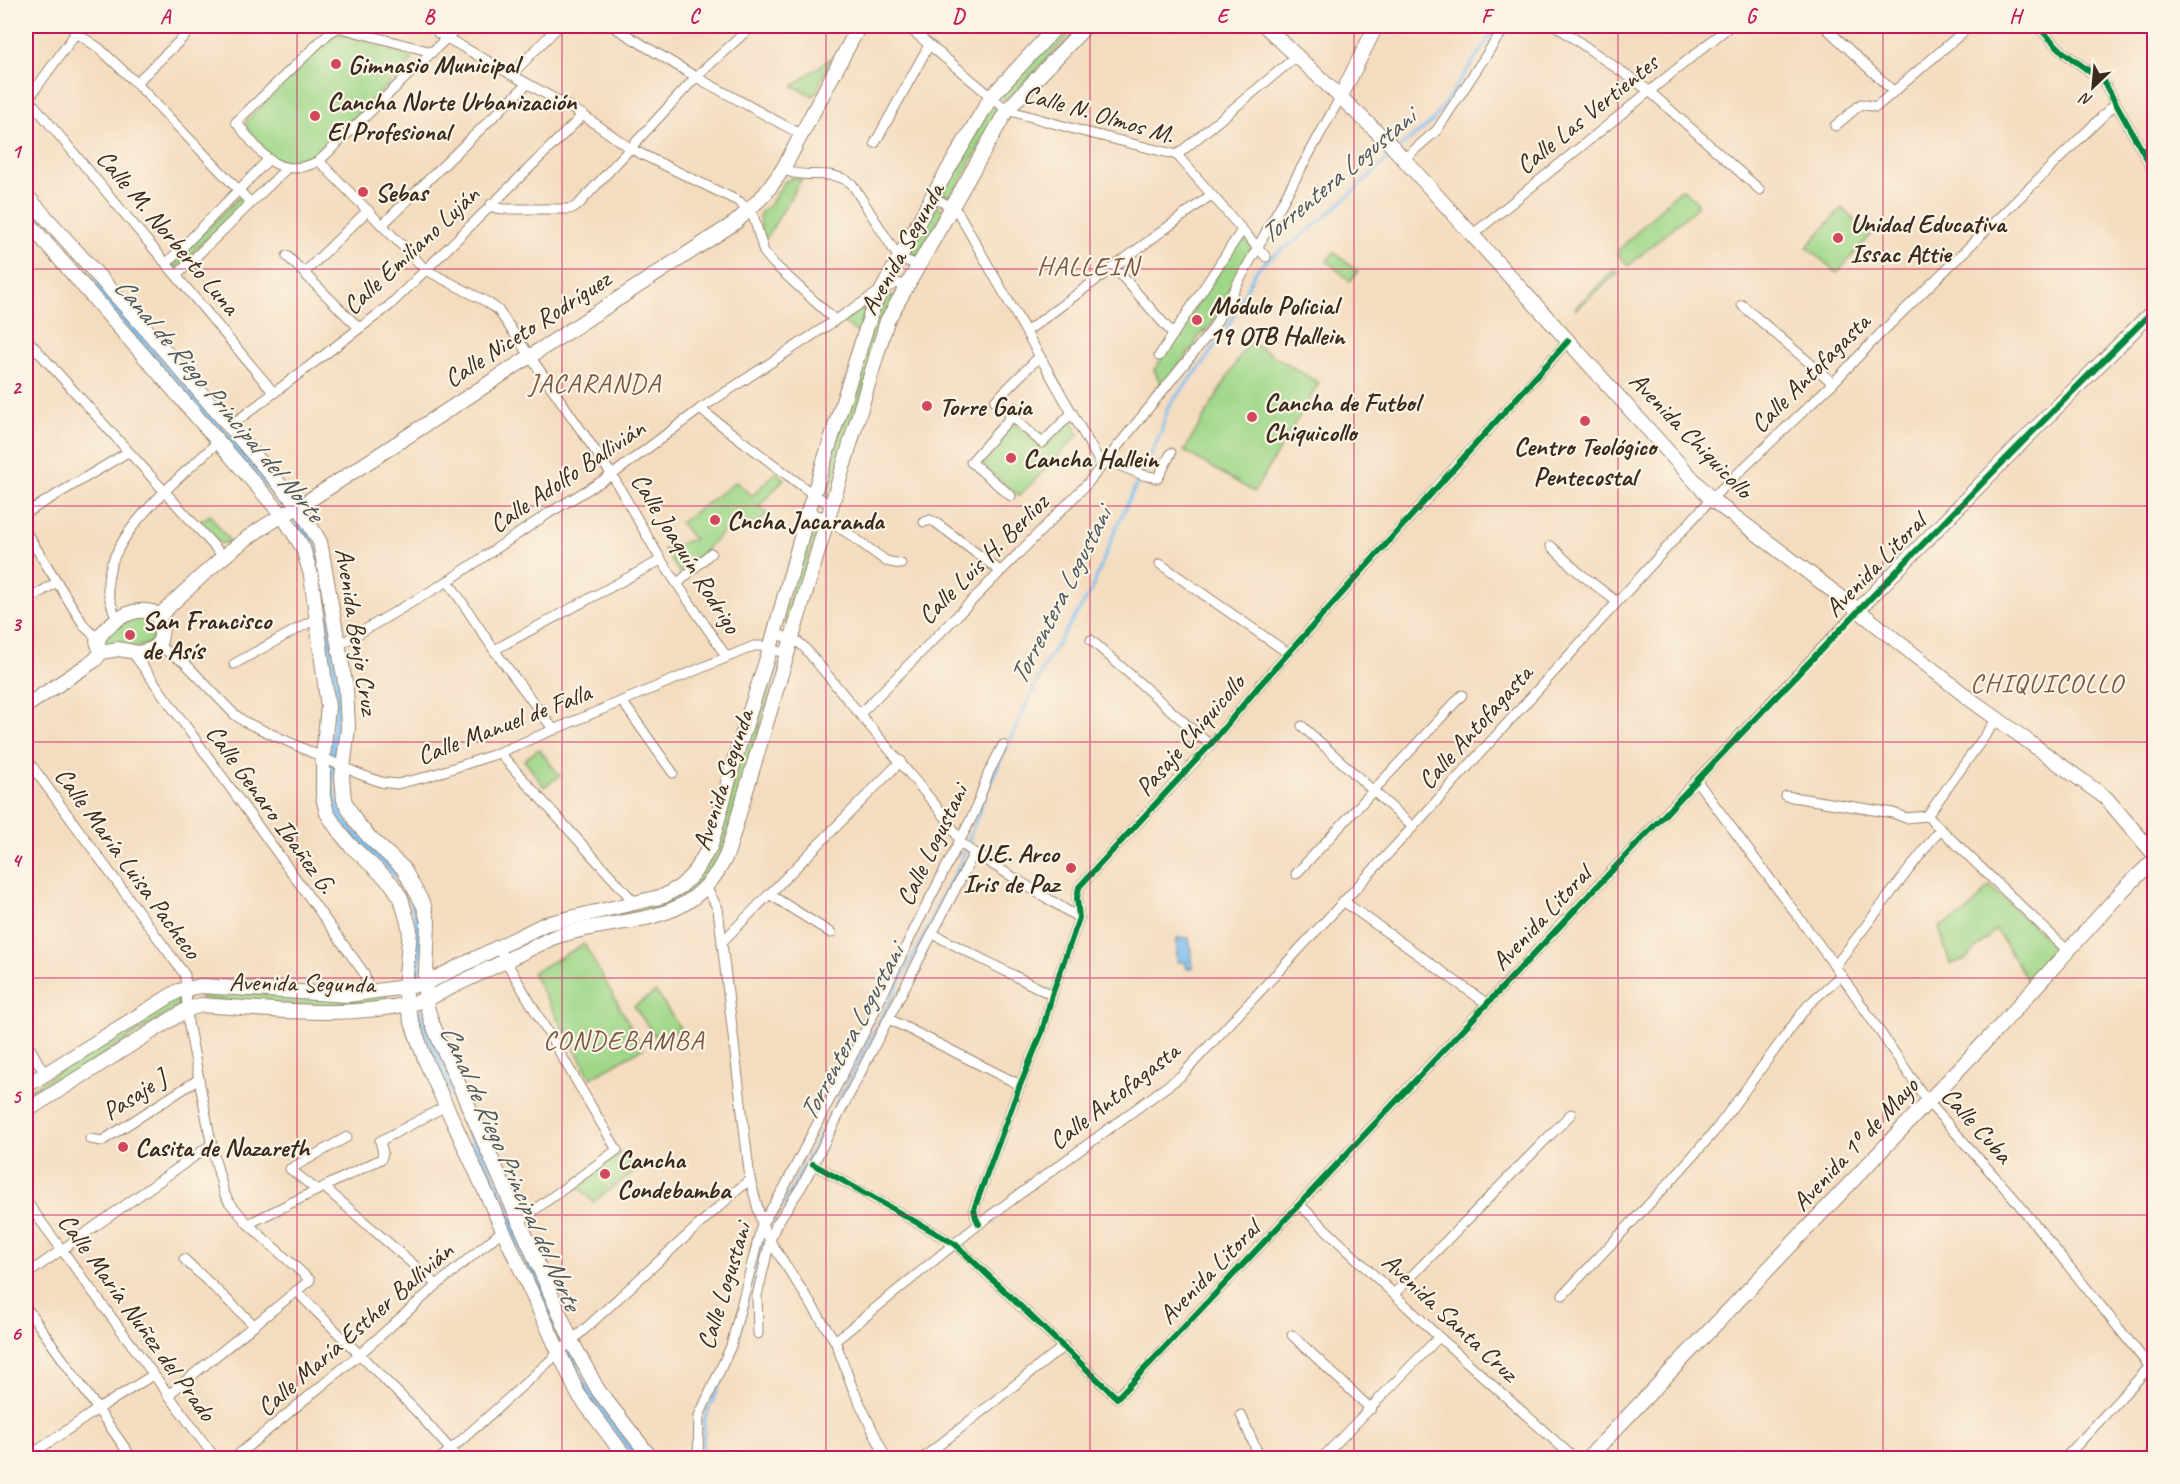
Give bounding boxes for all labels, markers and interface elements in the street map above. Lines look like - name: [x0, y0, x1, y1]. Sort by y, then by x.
- text: A: [160, 4, 172, 29]
- text: B: [424, 4, 436, 29]
- text: C: [689, 4, 701, 29]
- text: D: [952, 4, 966, 29]
- text: E: [1217, 4, 1231, 29]
- text: F: [1481, 4, 1495, 29]
- text: G: [1746, 4, 1759, 29]
- text: H: [2009, 4, 2024, 29]
- street label: Calle Las Vertientes: [1509, 45, 1667, 182]
- place label: Gimnasio Municipal: [348, 48, 524, 81]
- marker: Gimnasio Municipal: [329, 57, 343, 71]
- north arrow: [2063, 57, 2123, 117]
- street label: Calle N. Olmos M.: [1020, 77, 1179, 151]
- place label: Cancha Norte Urbanización El Profesional: [327, 85, 577, 148]
- text: N: [2075, 87, 2096, 111]
- water label: Torrentera Logustani: [1252, 97, 1427, 251]
- marker: Cancha Norte Urbanización El Profesional: [308, 109, 322, 123]
- text: 1: [12, 139, 23, 164]
- street label: Calle M. Norberto Luna: [89, 142, 248, 323]
- street label: Avenida Segunda: [852, 175, 953, 321]
- place label: Sebas: [375, 176, 430, 209]
- street label: Calle Emiliano Luján: [336, 177, 487, 322]
- marker: Sebas: [356, 185, 370, 199]
- place label: Unidad Educativa Issac Attie: [1850, 207, 2008, 270]
- marker: Unidad Educativa Issac Attie: [1831, 231, 1845, 245]
- district label: HALLEIN: [1037, 249, 1142, 283]
- street label: Calle Niceto Rodríguez: [438, 261, 619, 395]
- water label: Canal de Riego Principal del Norte: [107, 270, 334, 531]
- place label: Módulo Policial 19 OTB Hallein: [1209, 289, 1347, 352]
- street label: Calle Antofagasta: [1743, 304, 1879, 440]
- marker: Módulo Policial 19 OTB Hallein: [1190, 313, 1204, 327]
- street label: Avenida Chiquicollo: [1622, 365, 1762, 507]
- district label: JACARANDA: [527, 366, 661, 400]
- text: 2: [12, 375, 23, 400]
- place label: Cancha de Futbol Chiquicollo: [1264, 386, 1425, 449]
- place label: Torre Gaia: [939, 390, 1034, 423]
- marker: Torre Gaia: [920, 399, 934, 413]
- marker: Cancha de Futbol Chiquicollo: [1245, 410, 1259, 424]
- street label: Calle Adolfo Ballivián: [483, 411, 652, 540]
- marker: Centro Teológico Pentecostal: [1578, 414, 1592, 428]
- place label: Centro Teológico Pentecostal: [1514, 430, 1659, 493]
- place label: Cancha Hallein: [1023, 442, 1160, 475]
- marker: Cancha Hallein: [1004, 451, 1018, 465]
- street label: Calle Joaquín Rodrigo: [623, 466, 750, 641]
- street label: Calle Luis H. Berlioz: [911, 485, 1057, 631]
- water label: Torrentera Logustani: [1001, 497, 1122, 690]
- street label: Avenida Litoral: [1817, 503, 1936, 624]
- place label: Cncha Jacaranda: [727, 504, 886, 537]
- marker: Cncha Jacaranda: [708, 513, 722, 527]
- street label: Avenida Benjo Cruz: [328, 546, 387, 719]
- place label: San Francisco de Asís: [142, 604, 273, 667]
- text: 3: [12, 612, 23, 637]
- marker: San Francisco de Asís: [123, 628, 137, 642]
- street label: Calle Antofagasta: [1410, 656, 1541, 796]
- street label: Pasaje Chiquicollo: [1128, 665, 1254, 803]
- district label: CHIQUICOLLO: [1970, 666, 2125, 700]
- street label: Calle Manuel de Falla: [412, 675, 597, 772]
- street label: Avenida Segunda: [685, 703, 762, 854]
- street label: Calle Genaro Ibañez G.: [198, 718, 344, 901]
- street label: Calle María Luisa Pacheco: [47, 760, 210, 967]
- street label: Calle Logustani: [889, 776, 977, 911]
- place label: U.E. Arco Iris de Paz: [963, 837, 1062, 900]
- text: 4: [12, 848, 24, 873]
- street label: Avenida Litoral: [1484, 855, 1601, 978]
- marker: U.E. Arco Iris de Paz: [1064, 861, 1078, 875]
- water label: Torrentera Logustani: [791, 934, 914, 1126]
- street label: Avenida Segunda: [229, 965, 377, 1001]
- water label: Canal de Riego Principal del Norte: [433, 1019, 591, 1319]
- district label: CONDEBAMBA: [543, 1023, 705, 1057]
- street label: Calle Antofagasta: [1042, 1033, 1188, 1157]
- street label: Pasaje J: [96, 1060, 176, 1128]
- street label: Avenida 1º de Mayo: [1785, 1069, 1927, 1218]
- street label: Calle Cuba: [1934, 1080, 2021, 1171]
- text: 5: [12, 1084, 23, 1109]
- place label: Casita de Nazareth: [135, 1131, 311, 1164]
- marker: Casita de Nazareth: [116, 1140, 130, 1154]
- place label: Cancha Condebamba: [617, 1143, 733, 1206]
- marker: Cancha Condebamba: [598, 1167, 612, 1181]
- street label: Calle María Nuñez del Prado: [50, 1207, 225, 1429]
- street label: Avenida Litoral: [1151, 1210, 1270, 1331]
- street label: Calle Logustani: [689, 1216, 760, 1353]
- street label: Calle María Esther Ballivián: [250, 1234, 461, 1424]
- street label: Avenida Santa Cruz: [1375, 1246, 1527, 1390]
- text: 6: [11, 1321, 22, 1346]

